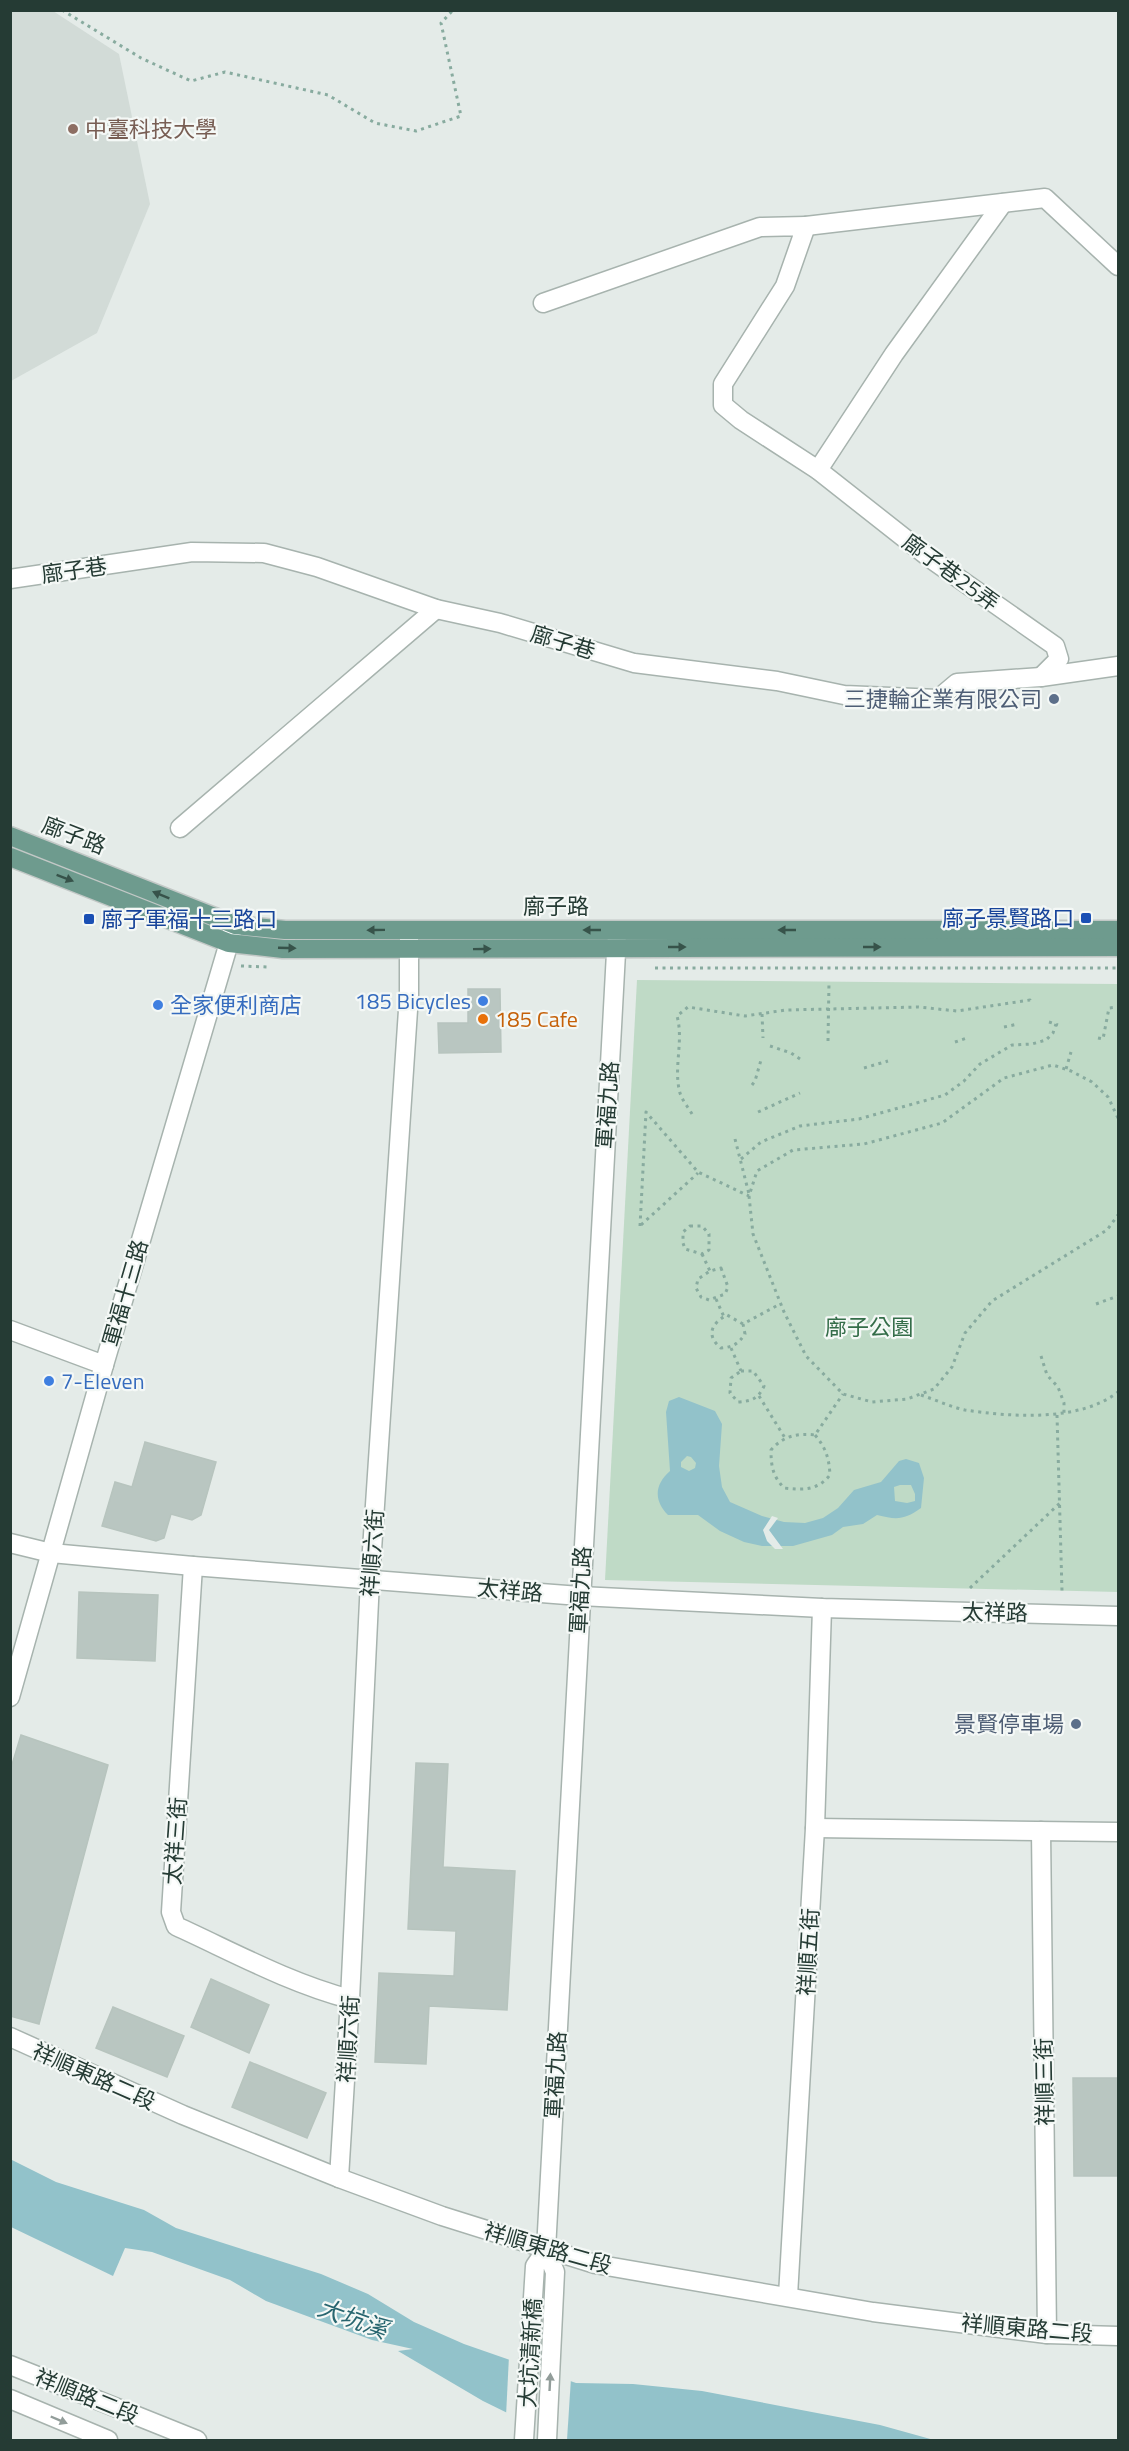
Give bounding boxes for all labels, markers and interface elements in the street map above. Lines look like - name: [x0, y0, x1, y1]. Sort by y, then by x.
- place label: 中臺科技大學: [85, 112, 217, 146]
- marker: 中臺科技大學: [66, 122, 80, 136]
- street label: 廍子巷25弄: [895, 525, 1007, 619]
- street label: 廍子巷: [39, 549, 109, 591]
- street label: 廍子巷: [526, 616, 600, 668]
- place label: 三捷輪企業有限公司: [844, 682, 1042, 716]
- marker: 三捷輪企業有限公司: [1047, 692, 1061, 706]
- street label: 廍子路: [37, 807, 111, 863]
- one-way arrow: [56, 874, 74, 883]
- street label: 廍子路: [523, 889, 589, 923]
- one-way arrow: [152, 890, 170, 899]
- place label: 廍子景賢路口: [942, 901, 1074, 935]
- place label: 廍子軍福十三路口: [101, 902, 277, 936]
- marker: 廍子景賢路口: [1079, 911, 1093, 925]
- marker: 廍子軍福十三路口: [82, 912, 96, 926]
- one-way arrow: [367, 925, 386, 934]
- one-way arrow: [583, 925, 602, 935]
- one-way arrow: [778, 925, 797, 935]
- one-way arrow: [668, 942, 687, 952]
- one-way arrow: [863, 942, 882, 952]
- one-way arrow: [278, 944, 297, 953]
- one-way arrow: [473, 944, 492, 954]
- place label: 185 Bicycles: [355, 984, 471, 1018]
- place label: 全家便利商店: [170, 988, 302, 1022]
- marker: 185 Bicycles: [476, 994, 490, 1008]
- marker: 全家便利商店: [151, 998, 165, 1012]
- place label: 185 Cafe: [495, 1002, 578, 1036]
- marker: 185 Cafe: [476, 1012, 490, 1026]
- street label: 軍福九路: [587, 1060, 627, 1150]
- street label: 軍福十三路: [93, 1235, 157, 1351]
- park label: 廍子公園: [825, 1310, 913, 1344]
- place label: 7-Eleven: [61, 1364, 144, 1398]
- marker: 7-Eleven: [42, 1374, 56, 1388]
- street label: 祥順六街: [352, 1508, 392, 1598]
- street label: 軍福九路: [561, 1545, 599, 1635]
- street label: 太祥路: [476, 1570, 544, 1610]
- street label: 太祥路: [962, 1594, 1028, 1630]
- place label: 景賢停車場: [954, 1707, 1064, 1741]
- marker: 景賢停車場: [1069, 1717, 1083, 1731]
- street label: 太祥三街: [155, 1796, 195, 1886]
- street label: 祥順五街: [789, 1907, 827, 1997]
- street label: 祥順六街: [329, 1994, 367, 2084]
- street label: 軍福九路: [536, 2030, 574, 2120]
- street label: 祥順東路二段: [27, 2034, 161, 2118]
- street label: 祥順三街: [1026, 2038, 1062, 2126]
- street label: 祥順東路二段: [480, 2213, 616, 2283]
- water label: 大坑溪: [313, 2289, 396, 2348]
- street label: 大坑清新橋: [510, 2297, 550, 2409]
- street label: 祥順東路二段: [960, 2305, 1094, 2351]
- street label: 祥順路二段: [30, 2360, 144, 2432]
- one-way arrow: [545, 2373, 554, 2392]
- one-way arrow: [50, 2415, 68, 2425]

